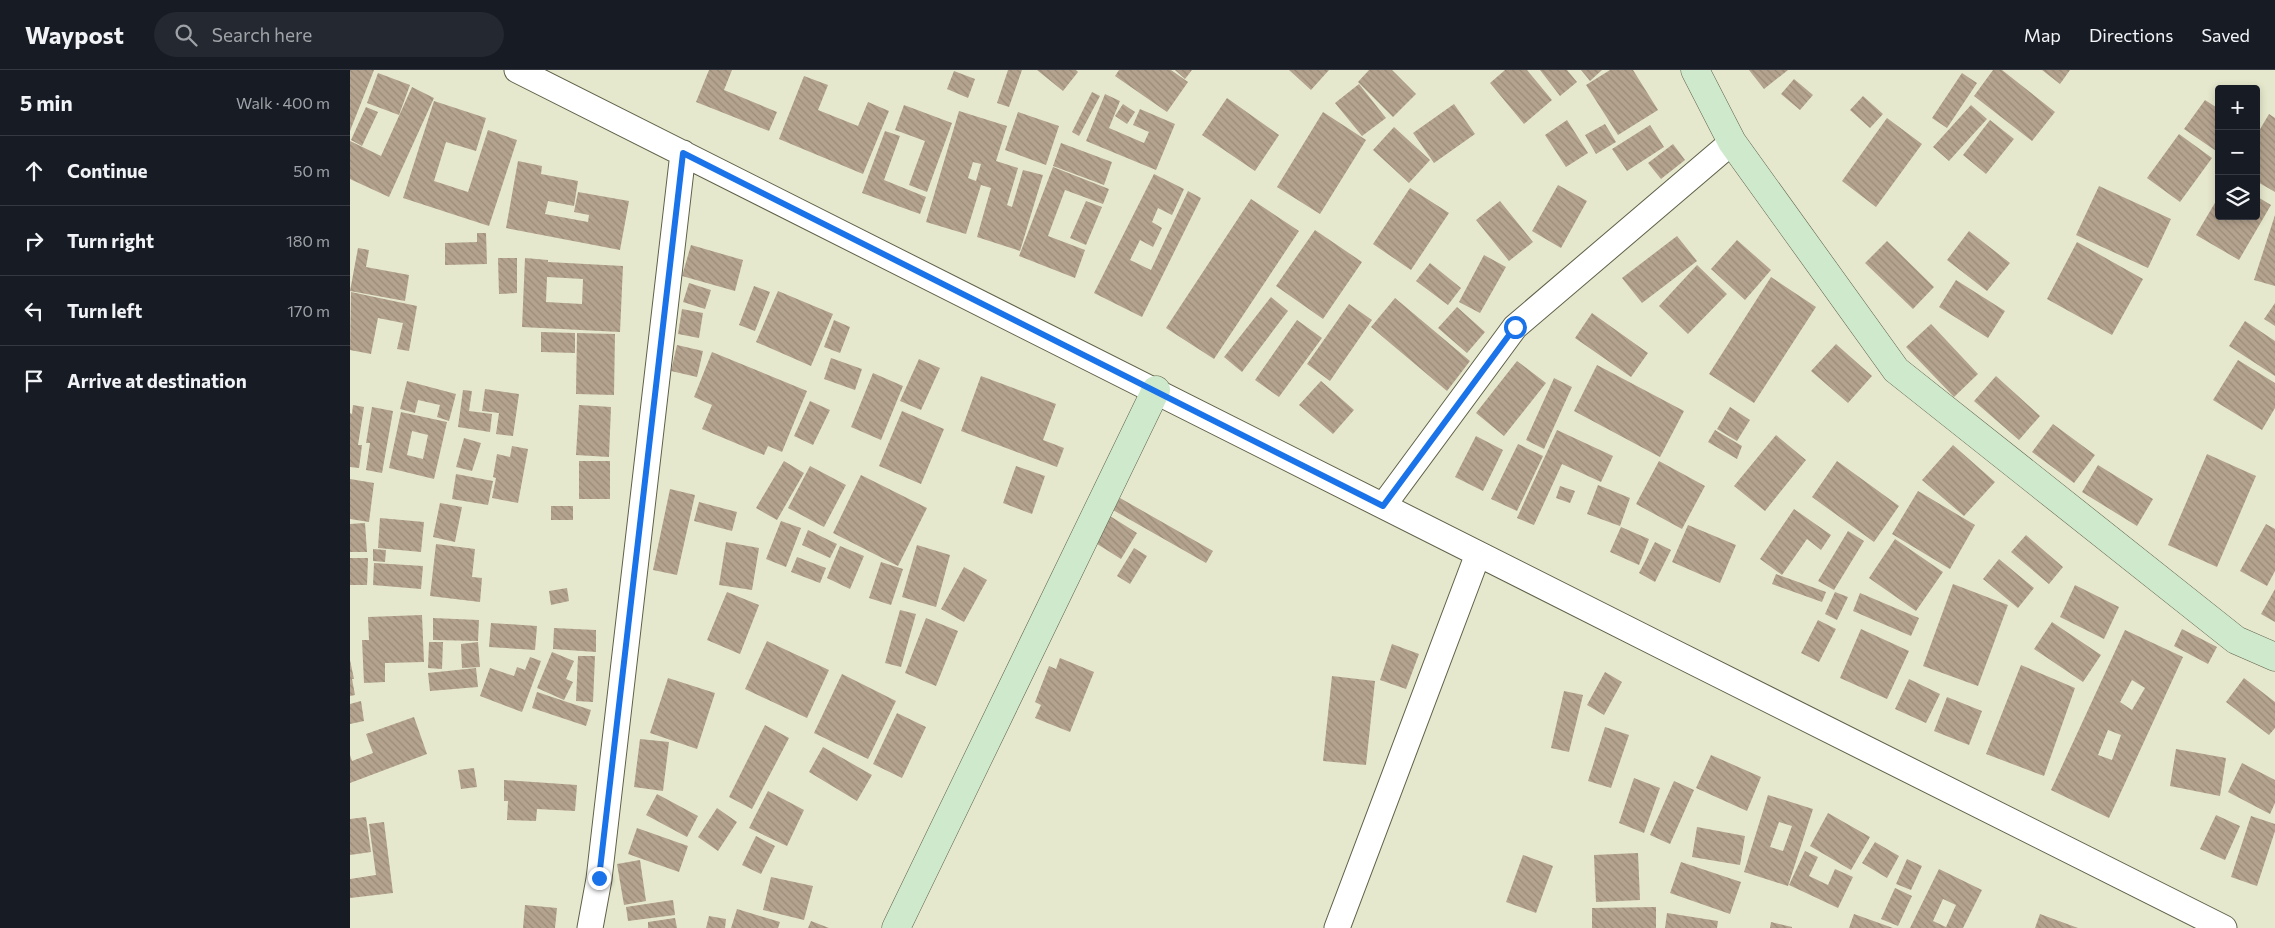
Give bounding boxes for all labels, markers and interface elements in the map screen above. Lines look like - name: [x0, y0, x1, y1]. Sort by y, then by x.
- search box: [154, 12, 504, 57]
- text: Waypost: [25, 20, 124, 49]
- icon: search: [172, 21, 200, 49]
- text: Search here: [212, 23, 312, 46]
- text: Map: [2024, 24, 2061, 46]
- text: Directions: [2089, 24, 2173, 46]
- text: Saved: [2201, 24, 2250, 46]
- map controls: [2215, 85, 2260, 220]
- button: +: [2215, 85, 2260, 130]
- text: 5 min: [20, 90, 73, 115]
- text: Walk · 400 m: [236, 93, 330, 112]
- button: −: [2215, 130, 2260, 175]
- icon: ahead: [20, 157, 48, 185]
- text: Continue: [67, 159, 147, 182]
- text: 50 m: [293, 161, 330, 180]
- button: layers: [2215, 175, 2260, 220]
- icon: right: [20, 227, 48, 255]
- text: Turn right: [67, 229, 154, 252]
- text: 180 m: [286, 231, 330, 250]
- icon: left: [20, 297, 48, 325]
- text: Turn left: [67, 299, 142, 322]
- text: 170 m: [287, 301, 330, 320]
- route start: [1504, 316, 1527, 339]
- icon: arrive: [20, 367, 48, 395]
- text: Arrive at destination: [67, 369, 247, 392]
- route end: [588, 867, 611, 890]

